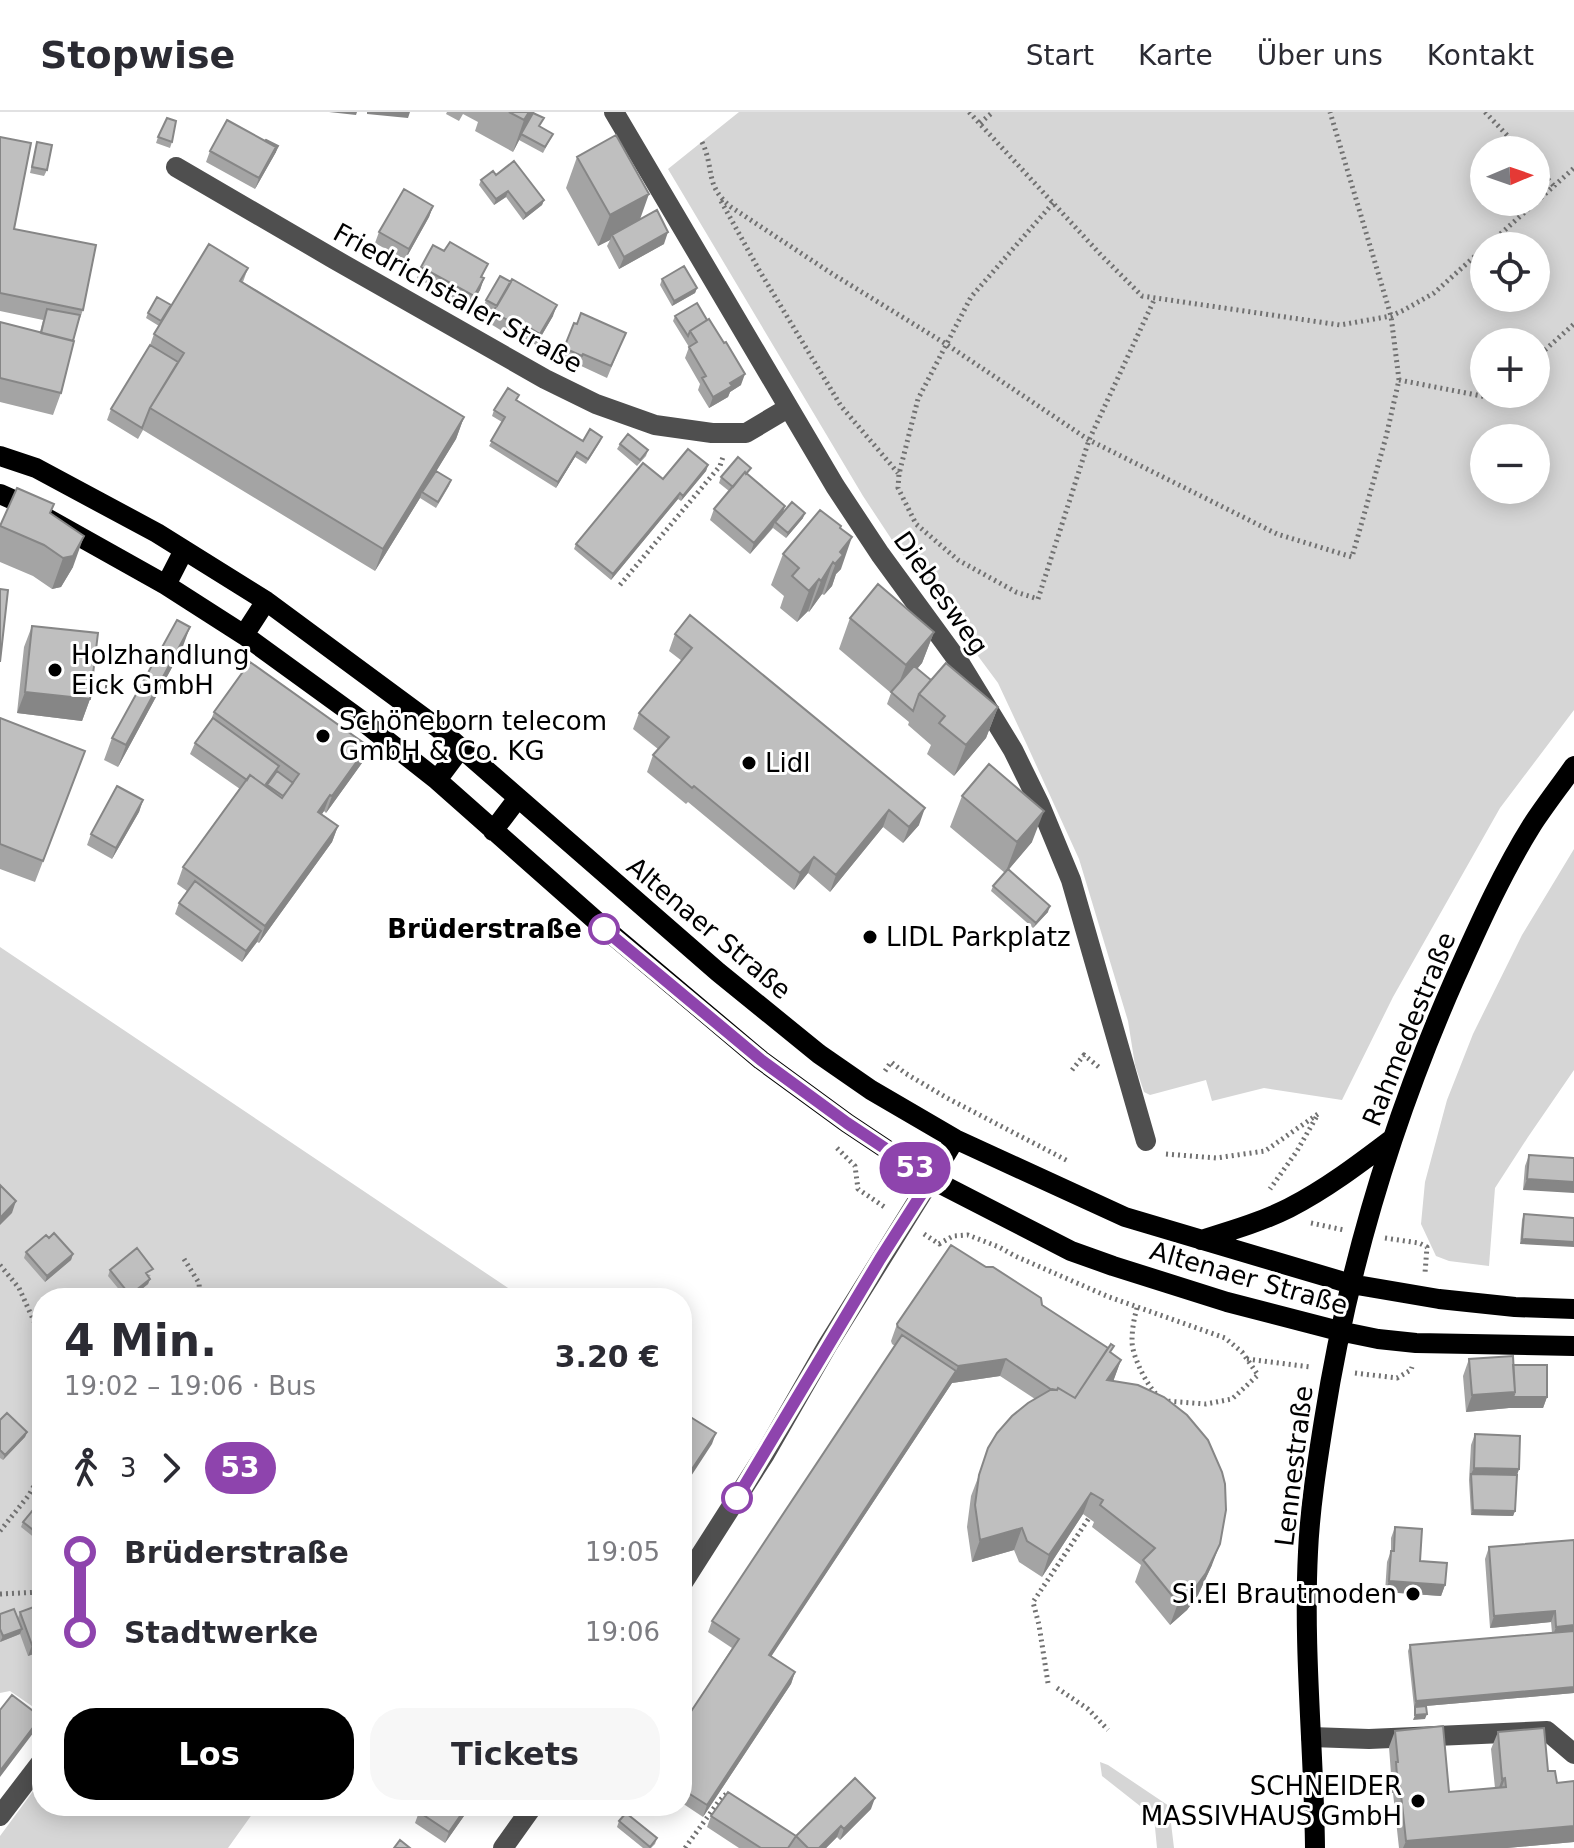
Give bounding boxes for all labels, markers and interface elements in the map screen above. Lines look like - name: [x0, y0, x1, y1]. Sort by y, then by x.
- text: Stopwise: [40, 33, 235, 77]
- text: Start: [1026, 39, 1094, 72]
- text: Karte: [1138, 39, 1213, 72]
- text: Über uns: [1257, 39, 1383, 72]
- text: Kontakt: [1427, 39, 1534, 72]
- north arrow: [1470, 136, 1550, 216]
- map controls: [1470, 136, 1550, 504]
- street label: Friedrichstaler Straße: [328, 217, 588, 379]
- button: locate: [1470, 232, 1550, 312]
- button: +: [1470, 328, 1550, 408]
- button: −: [1470, 424, 1550, 504]
- street label: Diebesweg: [888, 526, 994, 660]
- place label: Holzhandlung Eick GmbH: [71, 640, 249, 700]
- marker: Holzhandlung Eick GmbH: [46, 661, 64, 679]
- place label: Schöneborn telecom GmbH & Co. KG: [339, 706, 607, 766]
- marker: Schöneborn telecom GmbH & Co. KG: [314, 727, 332, 745]
- place label: Lidl: [765, 748, 810, 778]
- marker: Lidl: [740, 754, 758, 772]
- street label: Altenaer Straße: [621, 851, 797, 1005]
- place label: Brüderstraße: [387, 914, 582, 944]
- marker: Brüderstraße: [589, 914, 619, 944]
- place label: LIDL Parkplatz: [886, 922, 1071, 952]
- marker: LIDL Parkplatz: [861, 928, 879, 946]
- street label: Rahmedestraße: [1356, 928, 1462, 1130]
- line badge: 53: [879, 1142, 951, 1194]
- text: 53: [896, 1151, 934, 1184]
- street label: Altenaer Straße: [1147, 1235, 1351, 1321]
- text: 4 Min.: [64, 1315, 217, 1366]
- text: 3.20 €: [555, 1339, 660, 1374]
- text: 19:02 – 19:06 · Bus: [64, 1371, 316, 1401]
- street label: Lennestraße: [1269, 1384, 1319, 1548]
- icon: walk: [64, 1446, 108, 1490]
- icon: forward: [149, 1446, 193, 1490]
- text: 53: [221, 1451, 260, 1484]
- text: 3: [120, 1453, 137, 1483]
- unlabelled marker: [722, 1483, 752, 1513]
- text: Brüderstraße: [124, 1535, 349, 1570]
- text: 19:05: [585, 1537, 660, 1567]
- place label: Si.El Brautmoden: [1172, 1579, 1397, 1609]
- marker: Si.El Brautmoden: [1404, 1585, 1422, 1603]
- text: Stadtwerke: [124, 1615, 318, 1650]
- text: 19:06: [585, 1617, 660, 1647]
- button: Los: [64, 1708, 354, 1800]
- button: Tickets: [370, 1708, 660, 1800]
- place label: SCHNEIDER MASSIVHAUS GmbH: [1141, 1771, 1402, 1831]
- marker: SCHNEIDER MASSIVHAUS GmbH: [1409, 1792, 1427, 1810]

